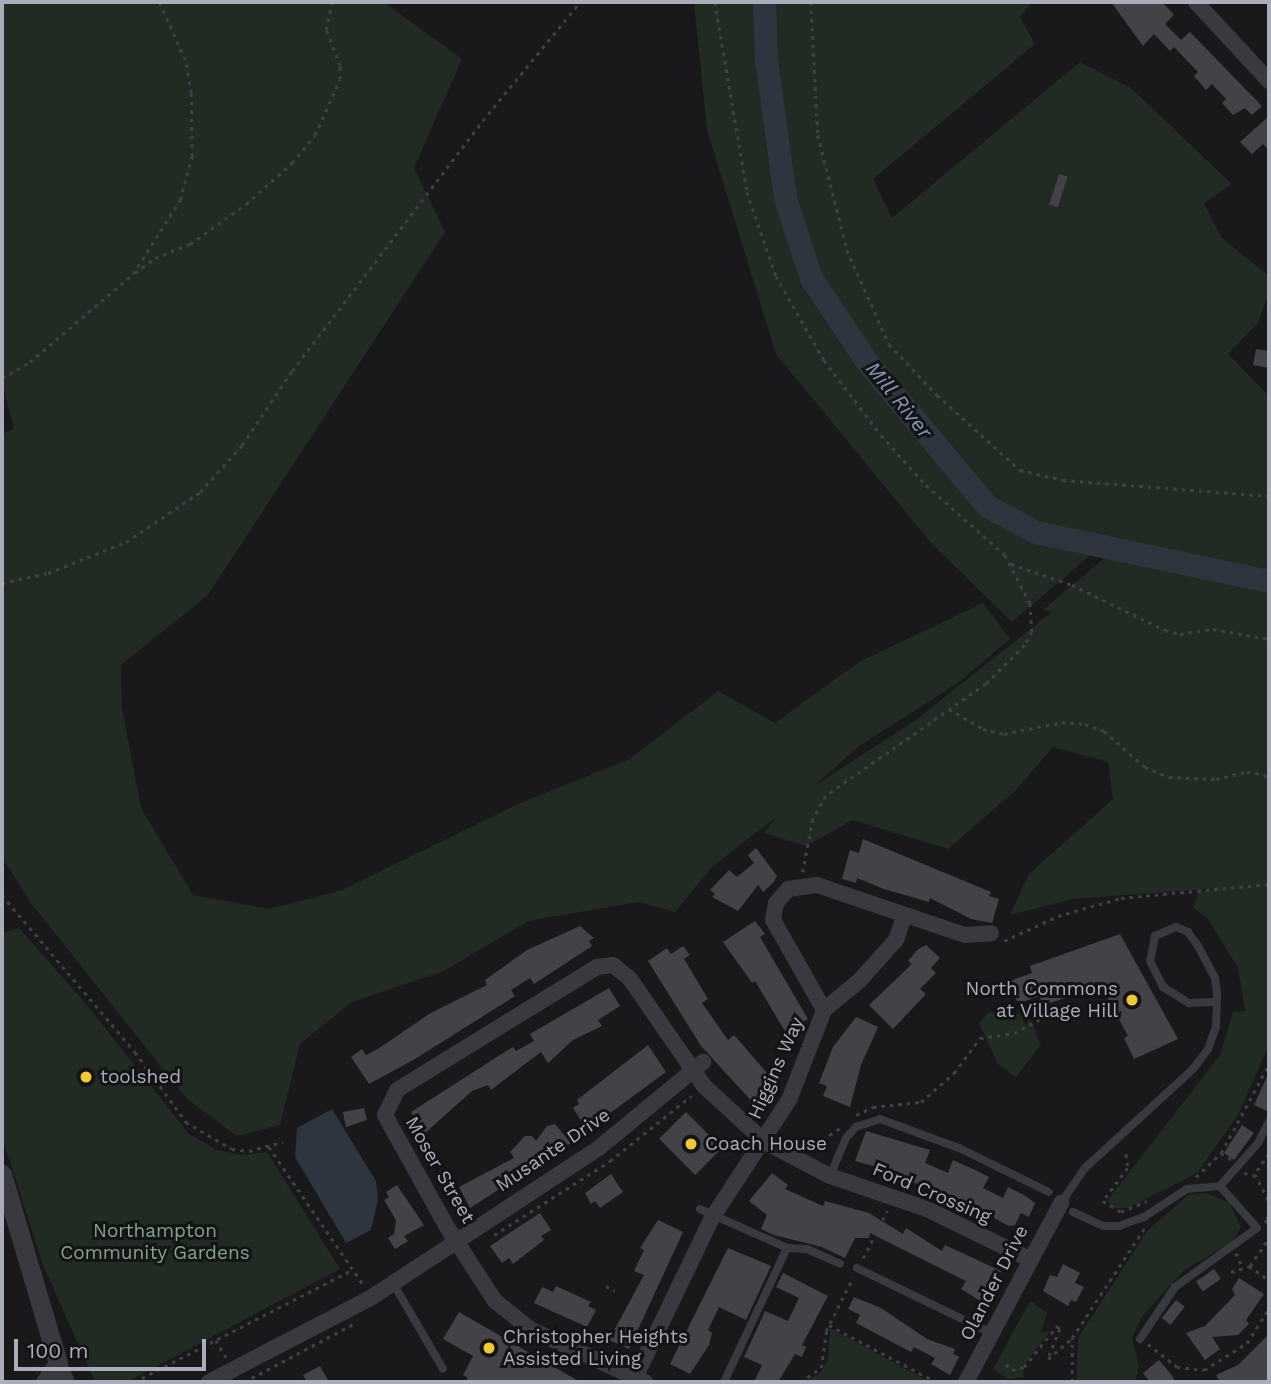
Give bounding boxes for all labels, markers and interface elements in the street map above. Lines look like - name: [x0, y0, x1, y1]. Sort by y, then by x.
- water label: Mill River: [860, 356, 938, 444]
- place label: North Commons at Village Hill: [966, 978, 1118, 1022]
- marker: North Commons at Village Hill: [1124, 992, 1140, 1008]
- street label: Higgins Way: [743, 1013, 809, 1123]
- place label: toolshed: [100, 1066, 181, 1088]
- marker: toolshed: [78, 1069, 94, 1085]
- street label: Musante Drive: [492, 1103, 614, 1197]
- street label: Moser Street: [400, 1112, 480, 1228]
- place label: Coach House: [705, 1133, 827, 1155]
- marker: Coach House: [683, 1136, 699, 1152]
- street label: Ford Crossing: [869, 1158, 995, 1228]
- park label: Northampton Community Gardens: [60, 1220, 250, 1264]
- street label: Olander Drive: [955, 1221, 1033, 1345]
- scale bar: [18, 1324, 210, 1368]
- place label: Christopher Heights Assisted Living: [503, 1326, 688, 1370]
- text: 100 m: [27, 1338, 89, 1363]
- marker: Christopher Heights Assisted Living: [481, 1340, 497, 1356]

